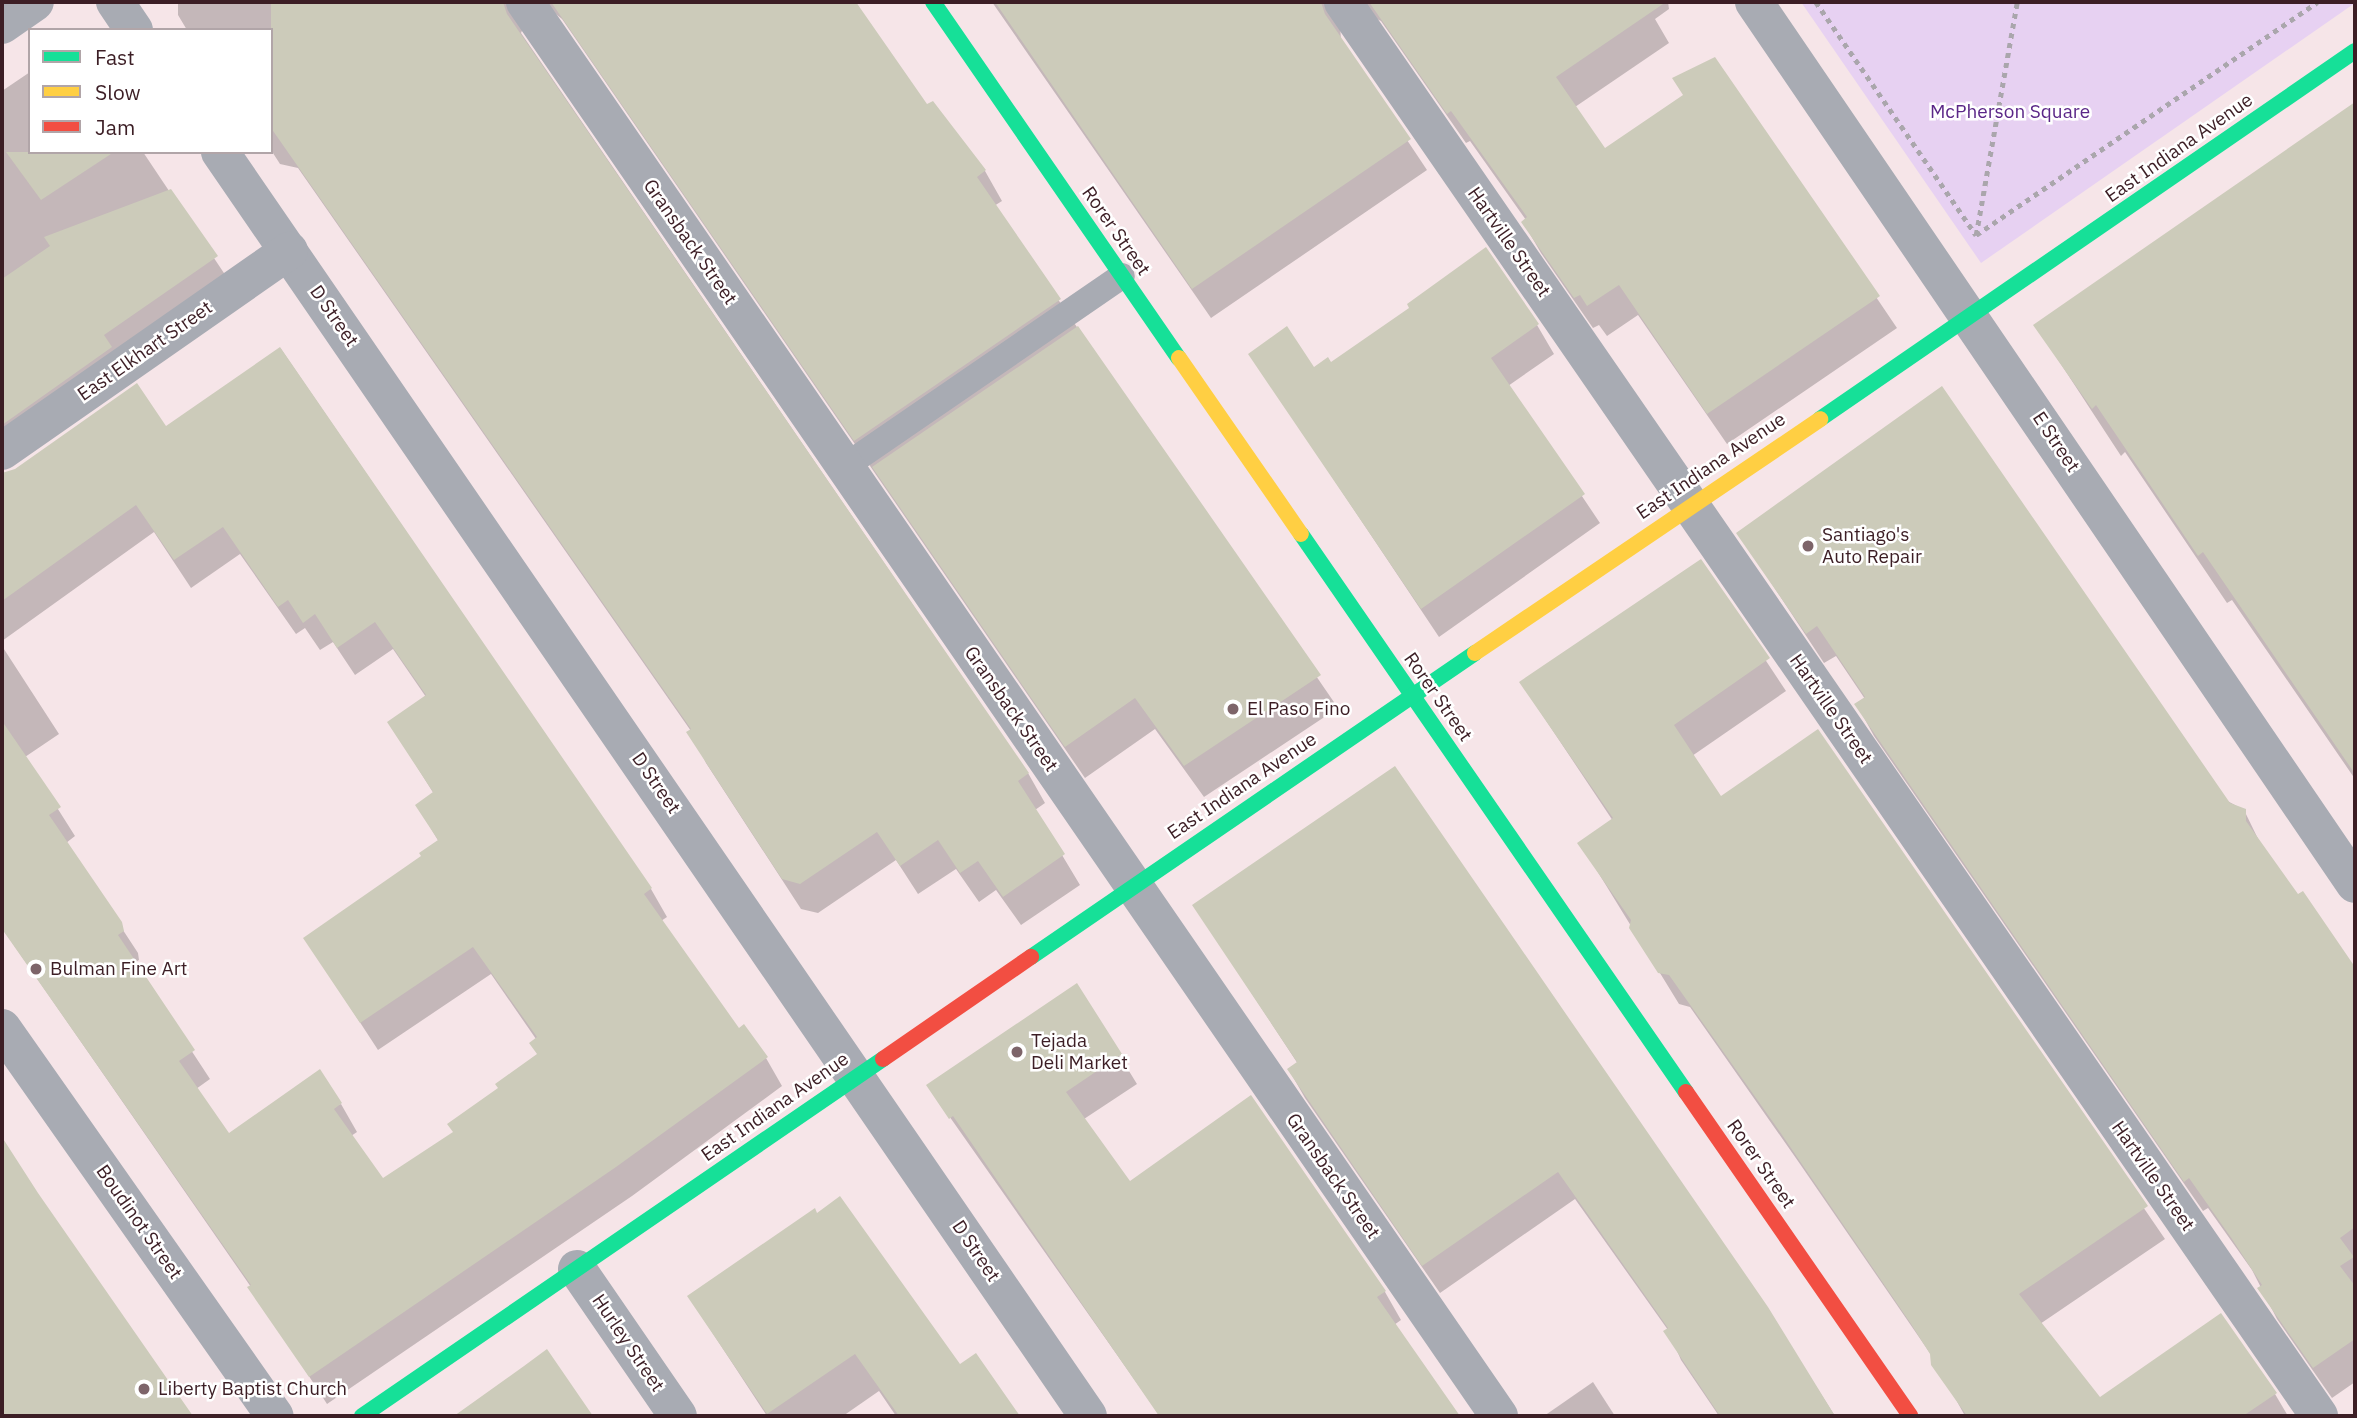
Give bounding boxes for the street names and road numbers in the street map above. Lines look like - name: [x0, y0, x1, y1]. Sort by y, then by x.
- street label: East Indiana Avenue: [2101, 89, 2257, 207]
- street label: Gransback Street: [638, 175, 742, 309]
- street label: Rorer Street: [1077, 182, 1155, 280]
- street label: Hartville Street: [1463, 183, 1555, 301]
- street label: D Street: [305, 281, 363, 351]
- street label: East Elkhart Street: [73, 296, 217, 406]
- street label: East Indiana Avenue: [1632, 408, 1790, 524]
- street label: E Street: [2028, 408, 2084, 476]
- street label: Gransback Street: [959, 642, 1063, 776]
- street label: Rorer Street: [1399, 648, 1477, 746]
- street label: Hartville Street: [1785, 650, 1877, 768]
- street label: East Indiana Avenue: [1163, 728, 1321, 844]
- street label: D Street: [627, 748, 685, 818]
- street label: East Indiana Avenue: [697, 1048, 853, 1166]
- street label: Gransback Street: [1281, 1109, 1385, 1243]
- street label: Rorer Street: [1722, 1115, 1800, 1213]
- street label: Hartville Street: [2107, 1117, 2199, 1235]
- street label: Boudinot Street: [91, 1160, 187, 1284]
- street label: D Street: [947, 1216, 1005, 1286]
- street label: Hurley Street: [587, 1290, 669, 1396]

